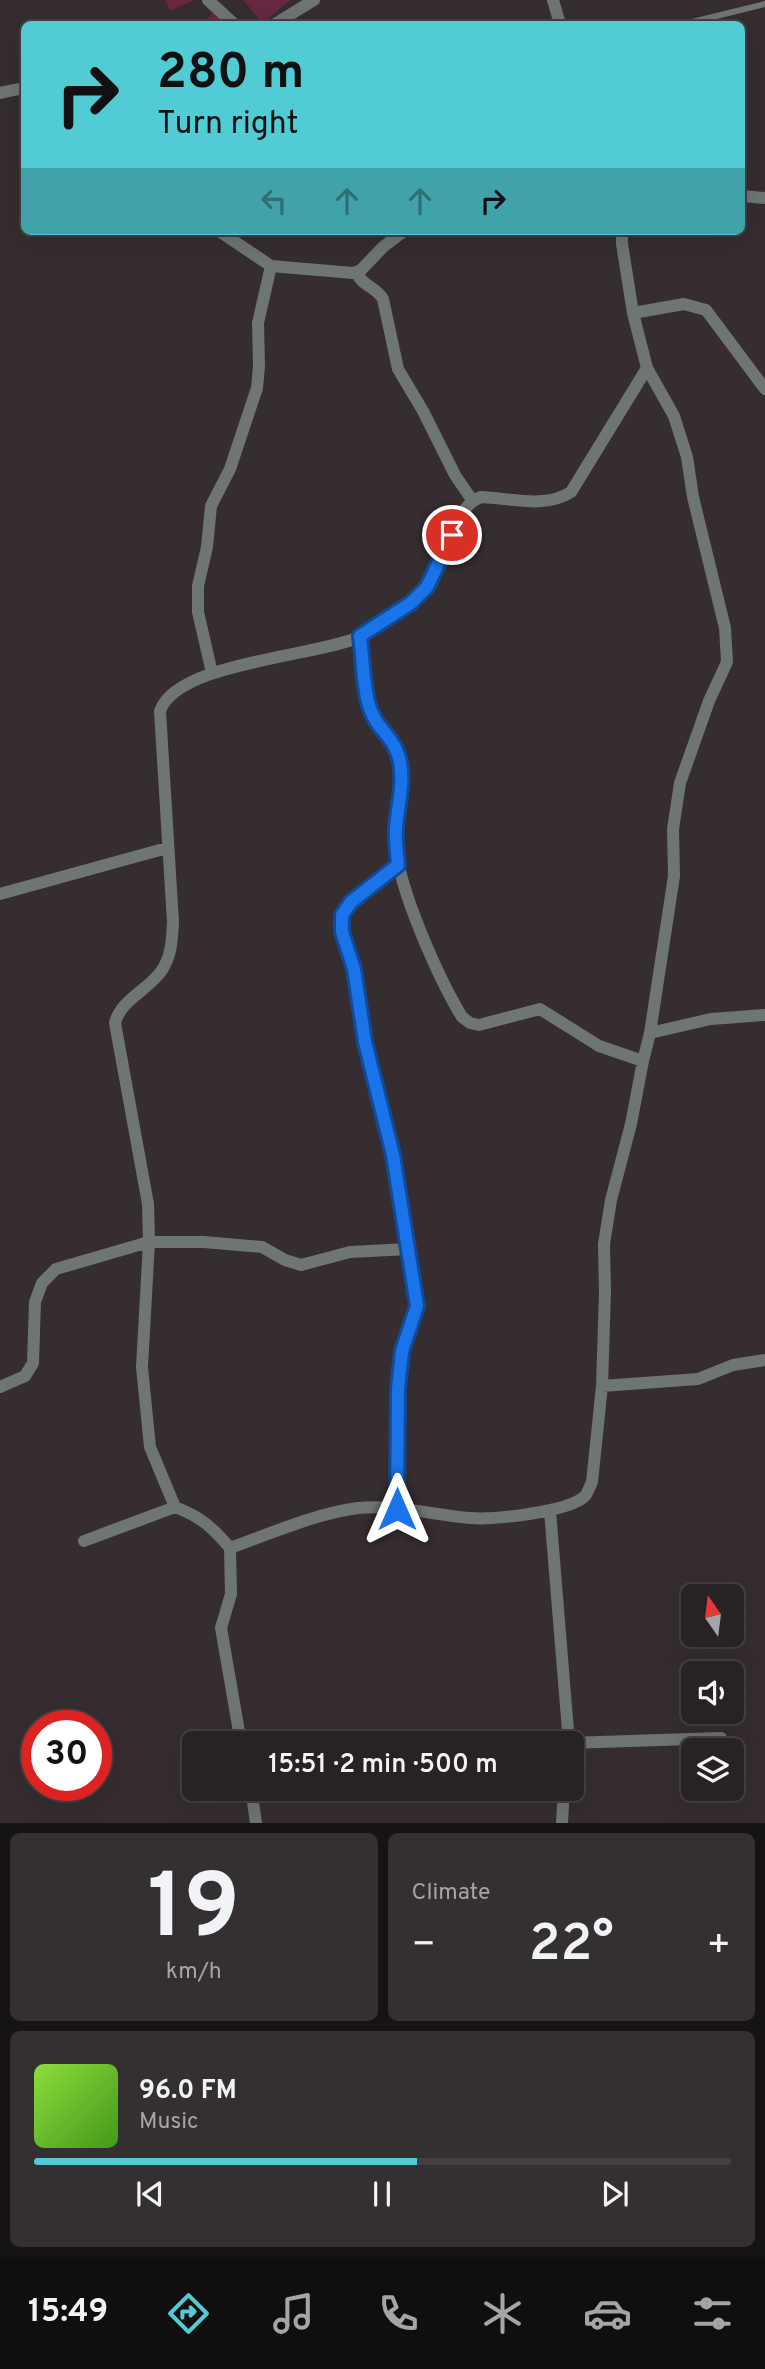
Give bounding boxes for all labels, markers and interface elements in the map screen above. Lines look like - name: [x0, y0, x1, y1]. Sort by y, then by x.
- text: 280 m: [157, 44, 304, 106]
- icon: right: [42, 49, 133, 140]
- text: Turn right: [157, 105, 299, 145]
- icon: left: [255, 182, 293, 220]
- icon: ahead: [328, 182, 366, 220]
- icon: ahead: [401, 182, 439, 220]
- icon: right: [474, 182, 512, 220]
- pin: [422, 505, 482, 565]
- icon: arrive: [433, 516, 471, 554]
- position arrow: [360, 1472, 434, 1546]
- north arrow: [681, 1584, 744, 1647]
- map controls: [681, 1584, 744, 1801]
- button: sound: [681, 1661, 744, 1724]
- speed limit sign: 30: [21, 1710, 112, 1801]
- button: layers: [681, 1738, 744, 1801]
- text: 15:51 · 2 min · 500 m: [268, 1749, 498, 1782]
- text: 19: [148, 1855, 240, 1970]
- text: Climate: [412, 1879, 490, 1908]
- text: 22°: [529, 1913, 614, 1979]
- text: −: [412, 1922, 436, 1971]
- text: +: [706, 1922, 731, 1971]
- text: km/h: [166, 1958, 222, 1987]
- text: 96.0 FM: [139, 2075, 237, 2108]
- text: Music: [139, 2108, 199, 2137]
- icon: previous: [131, 2175, 169, 2213]
- icon: pause: [363, 2175, 401, 2213]
- icon: next: [596, 2175, 634, 2213]
- icon: directions: [164, 2289, 213, 2338]
- icon: music: [269, 2289, 318, 2338]
- icon: phone: [374, 2289, 423, 2338]
- icon: climate: [478, 2289, 527, 2338]
- icon: car: [583, 2289, 632, 2338]
- icon: filters: [688, 2289, 737, 2338]
- text: 15:49: [28, 2293, 108, 2333]

